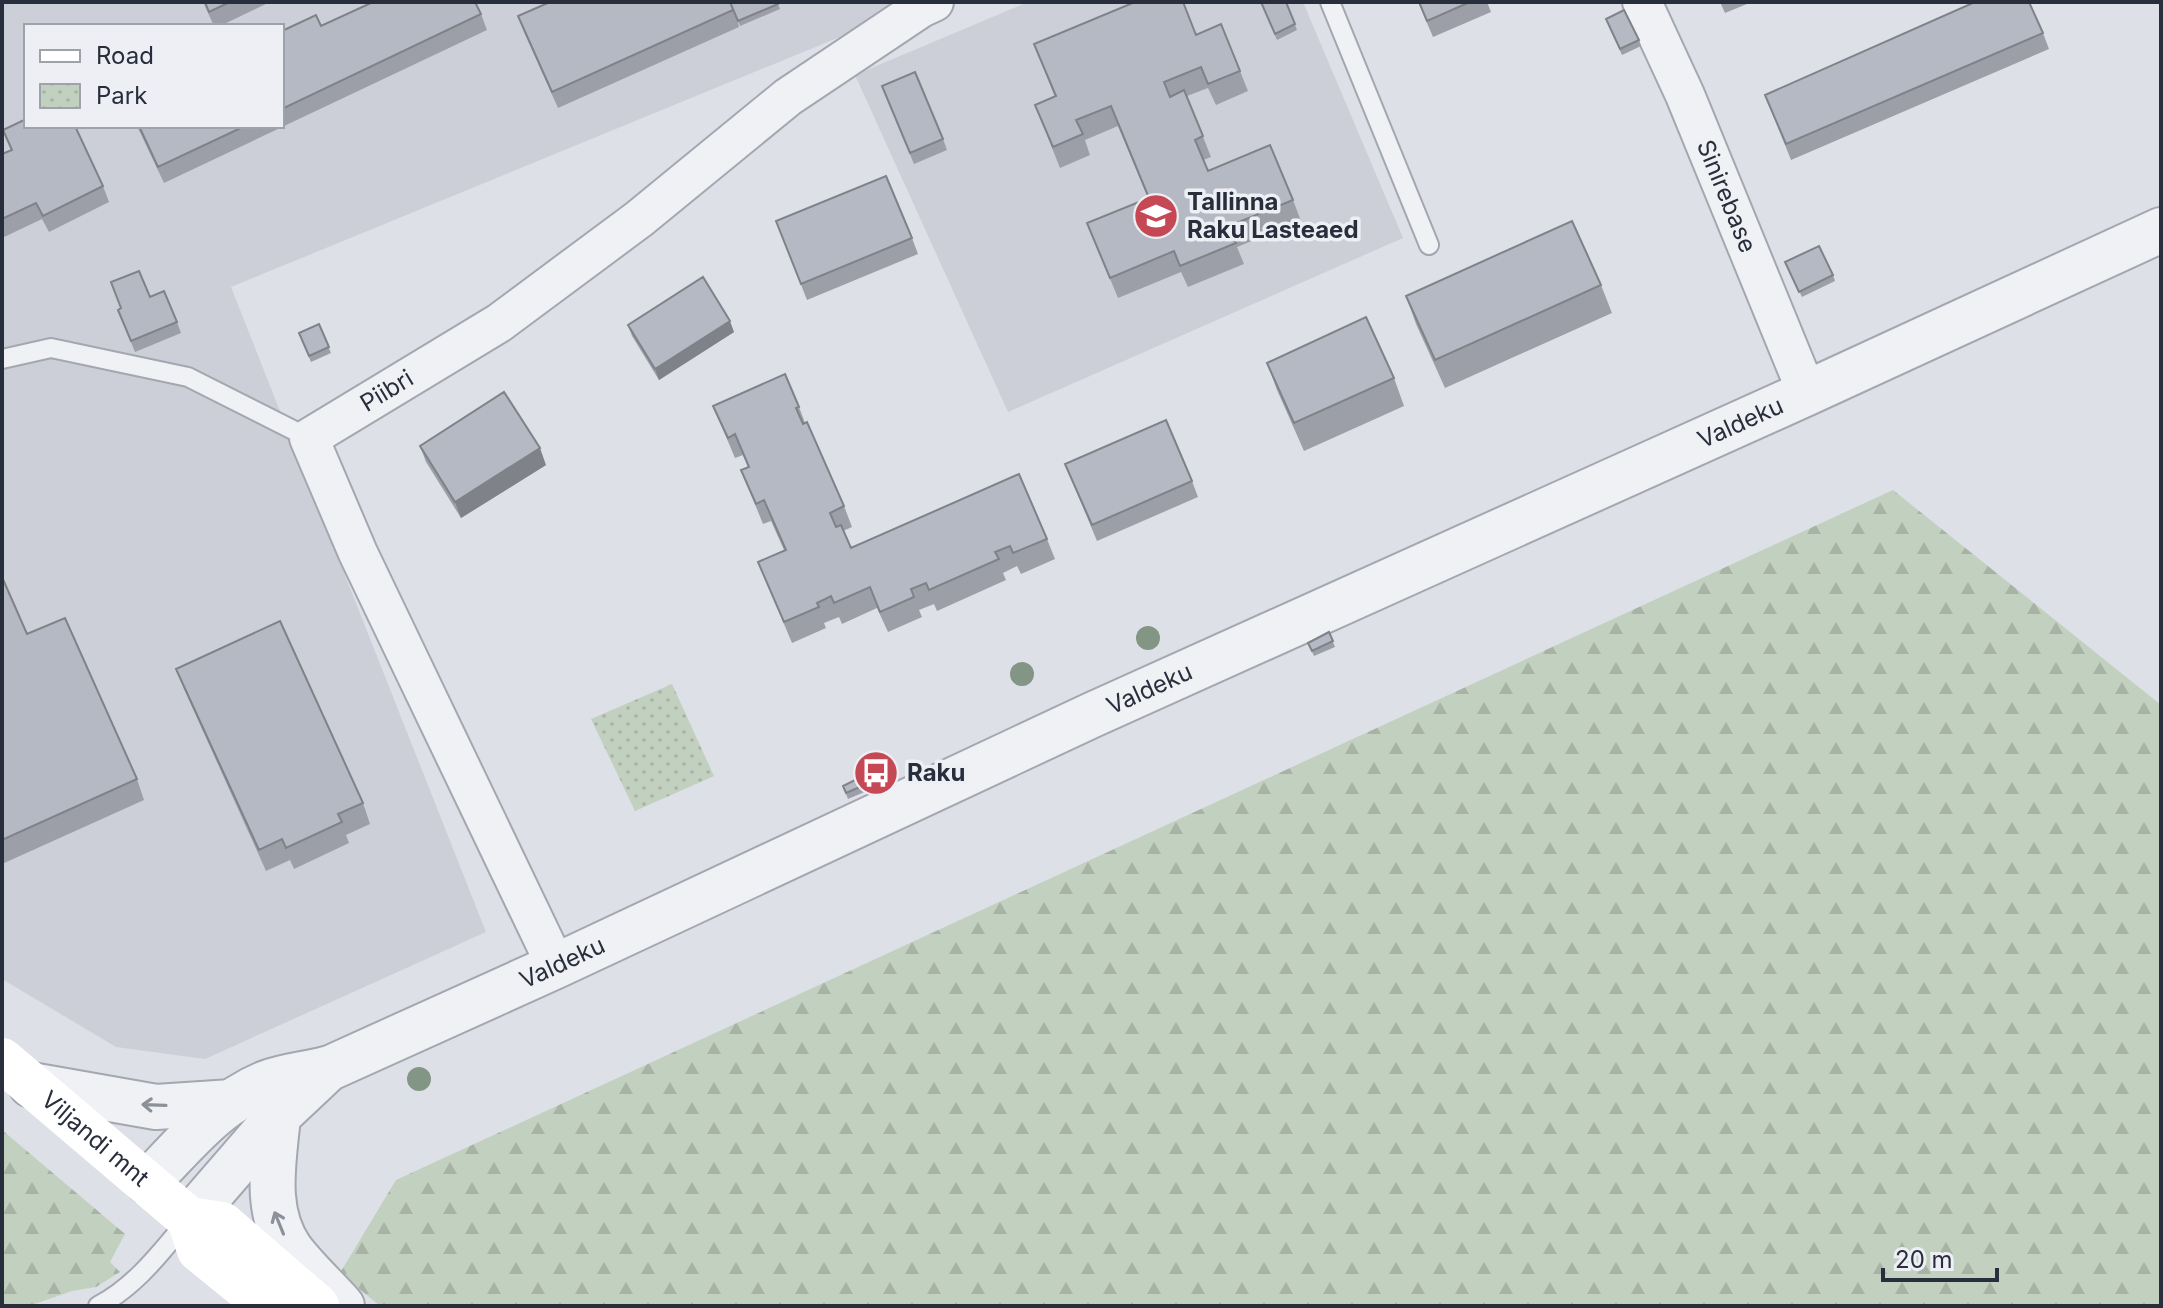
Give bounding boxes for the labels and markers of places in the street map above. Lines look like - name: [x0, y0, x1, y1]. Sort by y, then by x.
- place label: Tallinna Raku Lasteaed: [1187, 187, 1359, 244]
- school or university icon: Tallinna Raku Lasteaed: [1132, 192, 1180, 240]
- bus stop icon: Raku: [852, 749, 900, 797]
- place label: Raku: [907, 758, 965, 787]

